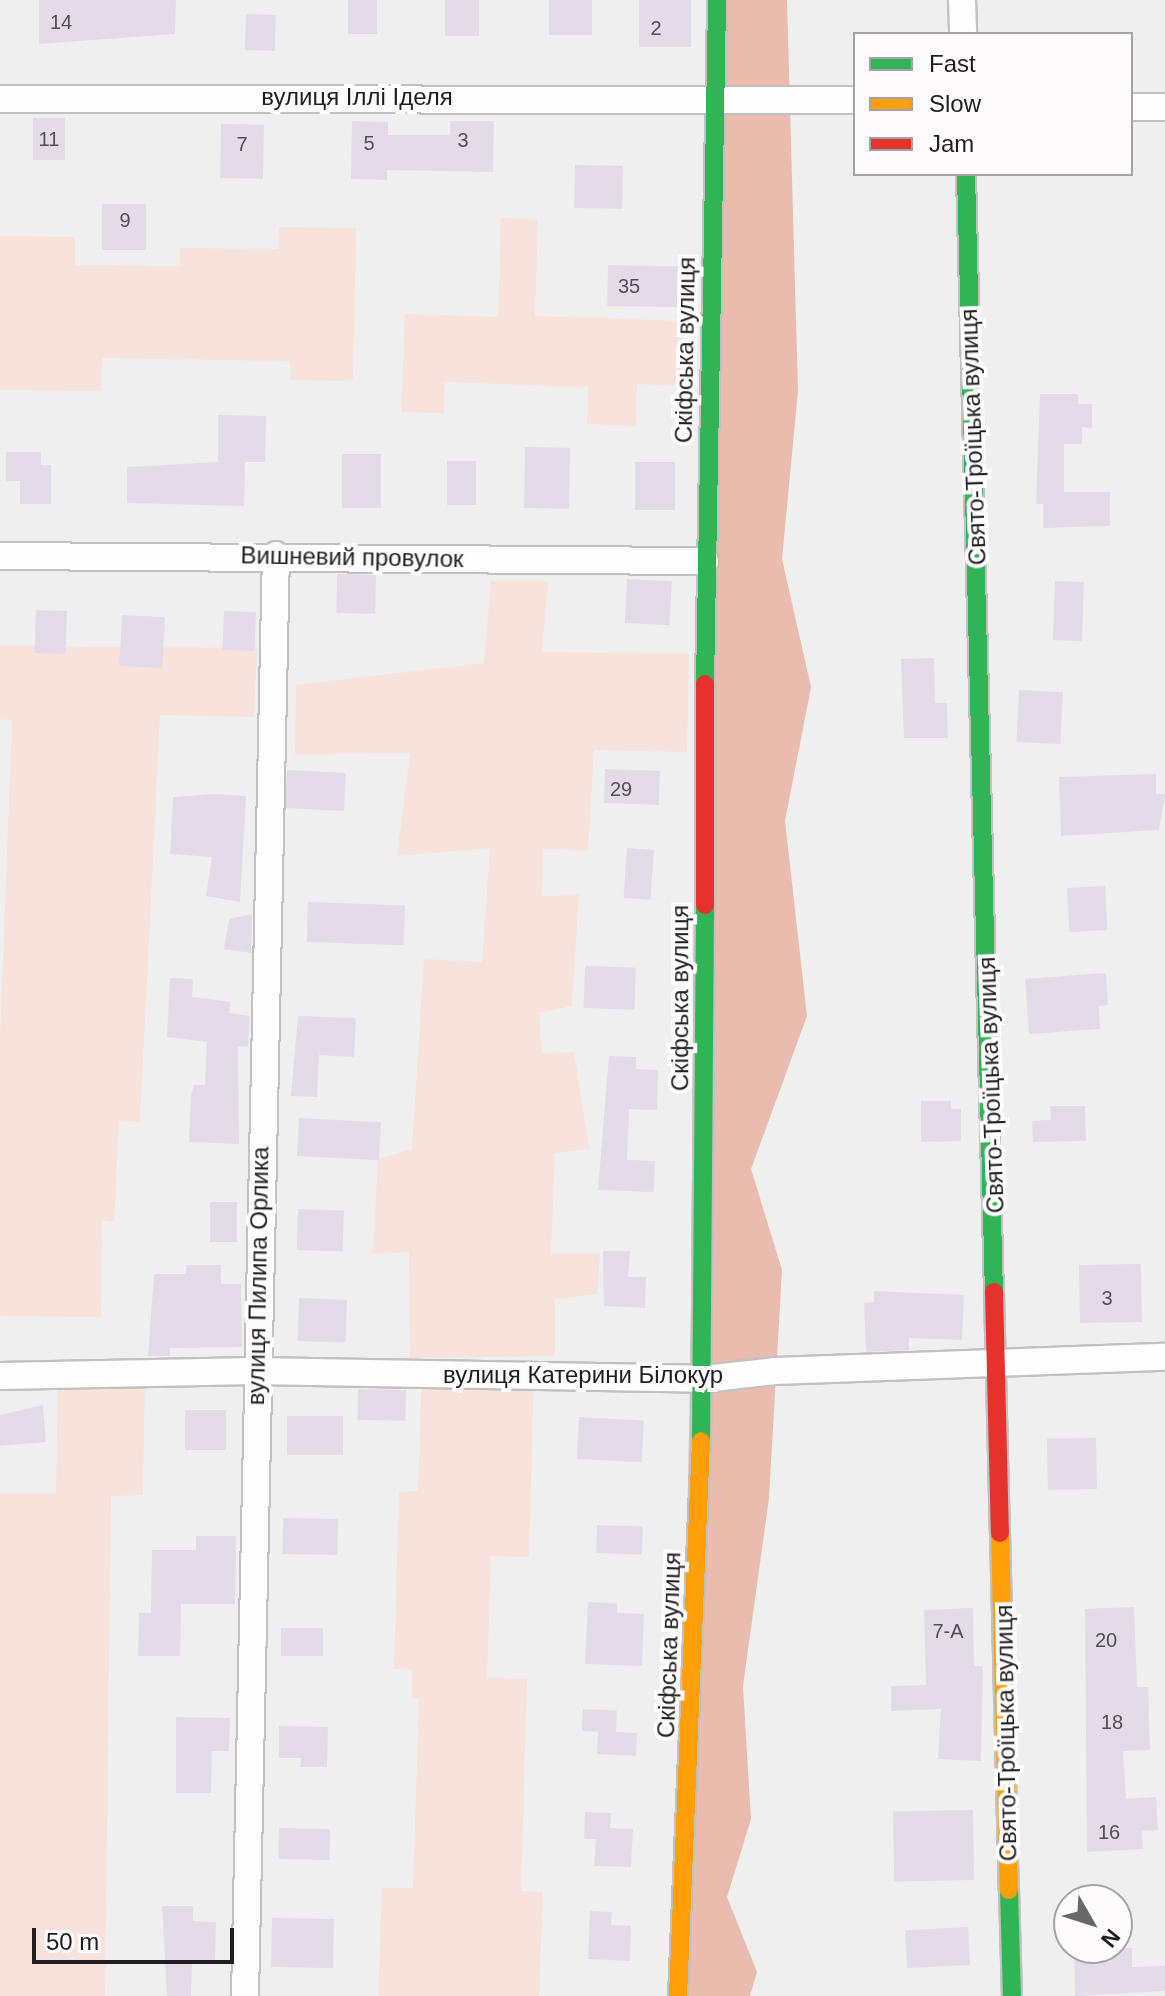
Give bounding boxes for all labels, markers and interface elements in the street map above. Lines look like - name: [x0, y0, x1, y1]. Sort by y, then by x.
- house number: 14: [50, 10, 72, 34]
- house number: 2: [650, 16, 662, 40]
- legend: [853, 32, 1133, 176]
- text: Fast: [929, 50, 976, 77]
- street label: вулиця Іллі Іделя: [261, 83, 453, 111]
- text: Slow: [929, 90, 981, 117]
- house number: 11: [39, 127, 59, 151]
- house number: 3: [457, 128, 469, 152]
- text: Jam: [929, 130, 974, 157]
- house number: 5: [363, 131, 375, 155]
- house number: 7: [236, 132, 248, 156]
- house number: 9: [119, 208, 131, 232]
- street label: Скіфська вулиця: [669, 257, 701, 443]
- house number: 35: [618, 274, 640, 298]
- street label: Свято-Троїцька вулиця: [954, 308, 992, 566]
- street label: Вишневий провулок: [240, 541, 464, 573]
- house number: 29: [610, 777, 632, 801]
- street label: Скіфська вулиця: [666, 905, 694, 1091]
- street label: Свято-Троїцька вулиця: [972, 956, 1010, 1214]
- street label: вулиця Пилипа Орлика: [241, 1146, 275, 1406]
- house number: 3: [1101, 1286, 1113, 1310]
- street label: вулиця Катерини Білокур: [443, 1361, 723, 1389]
- street label: Скіфська вулиця: [651, 1551, 687, 1739]
- street label: Свято-Троїцька вулиця: [989, 1604, 1023, 1862]
- house number: 7-А: [932, 1619, 964, 1643]
- house number: 20: [1095, 1628, 1117, 1652]
- house number: 18: [1101, 1710, 1123, 1734]
- house number: 16: [1098, 1820, 1120, 1844]
- north arrow: [1053, 1884, 1133, 1964]
- scale bar: [36, 1912, 238, 1962]
- text: N: [1096, 1924, 1125, 1952]
- text: 50 m: [46, 1928, 99, 1955]

